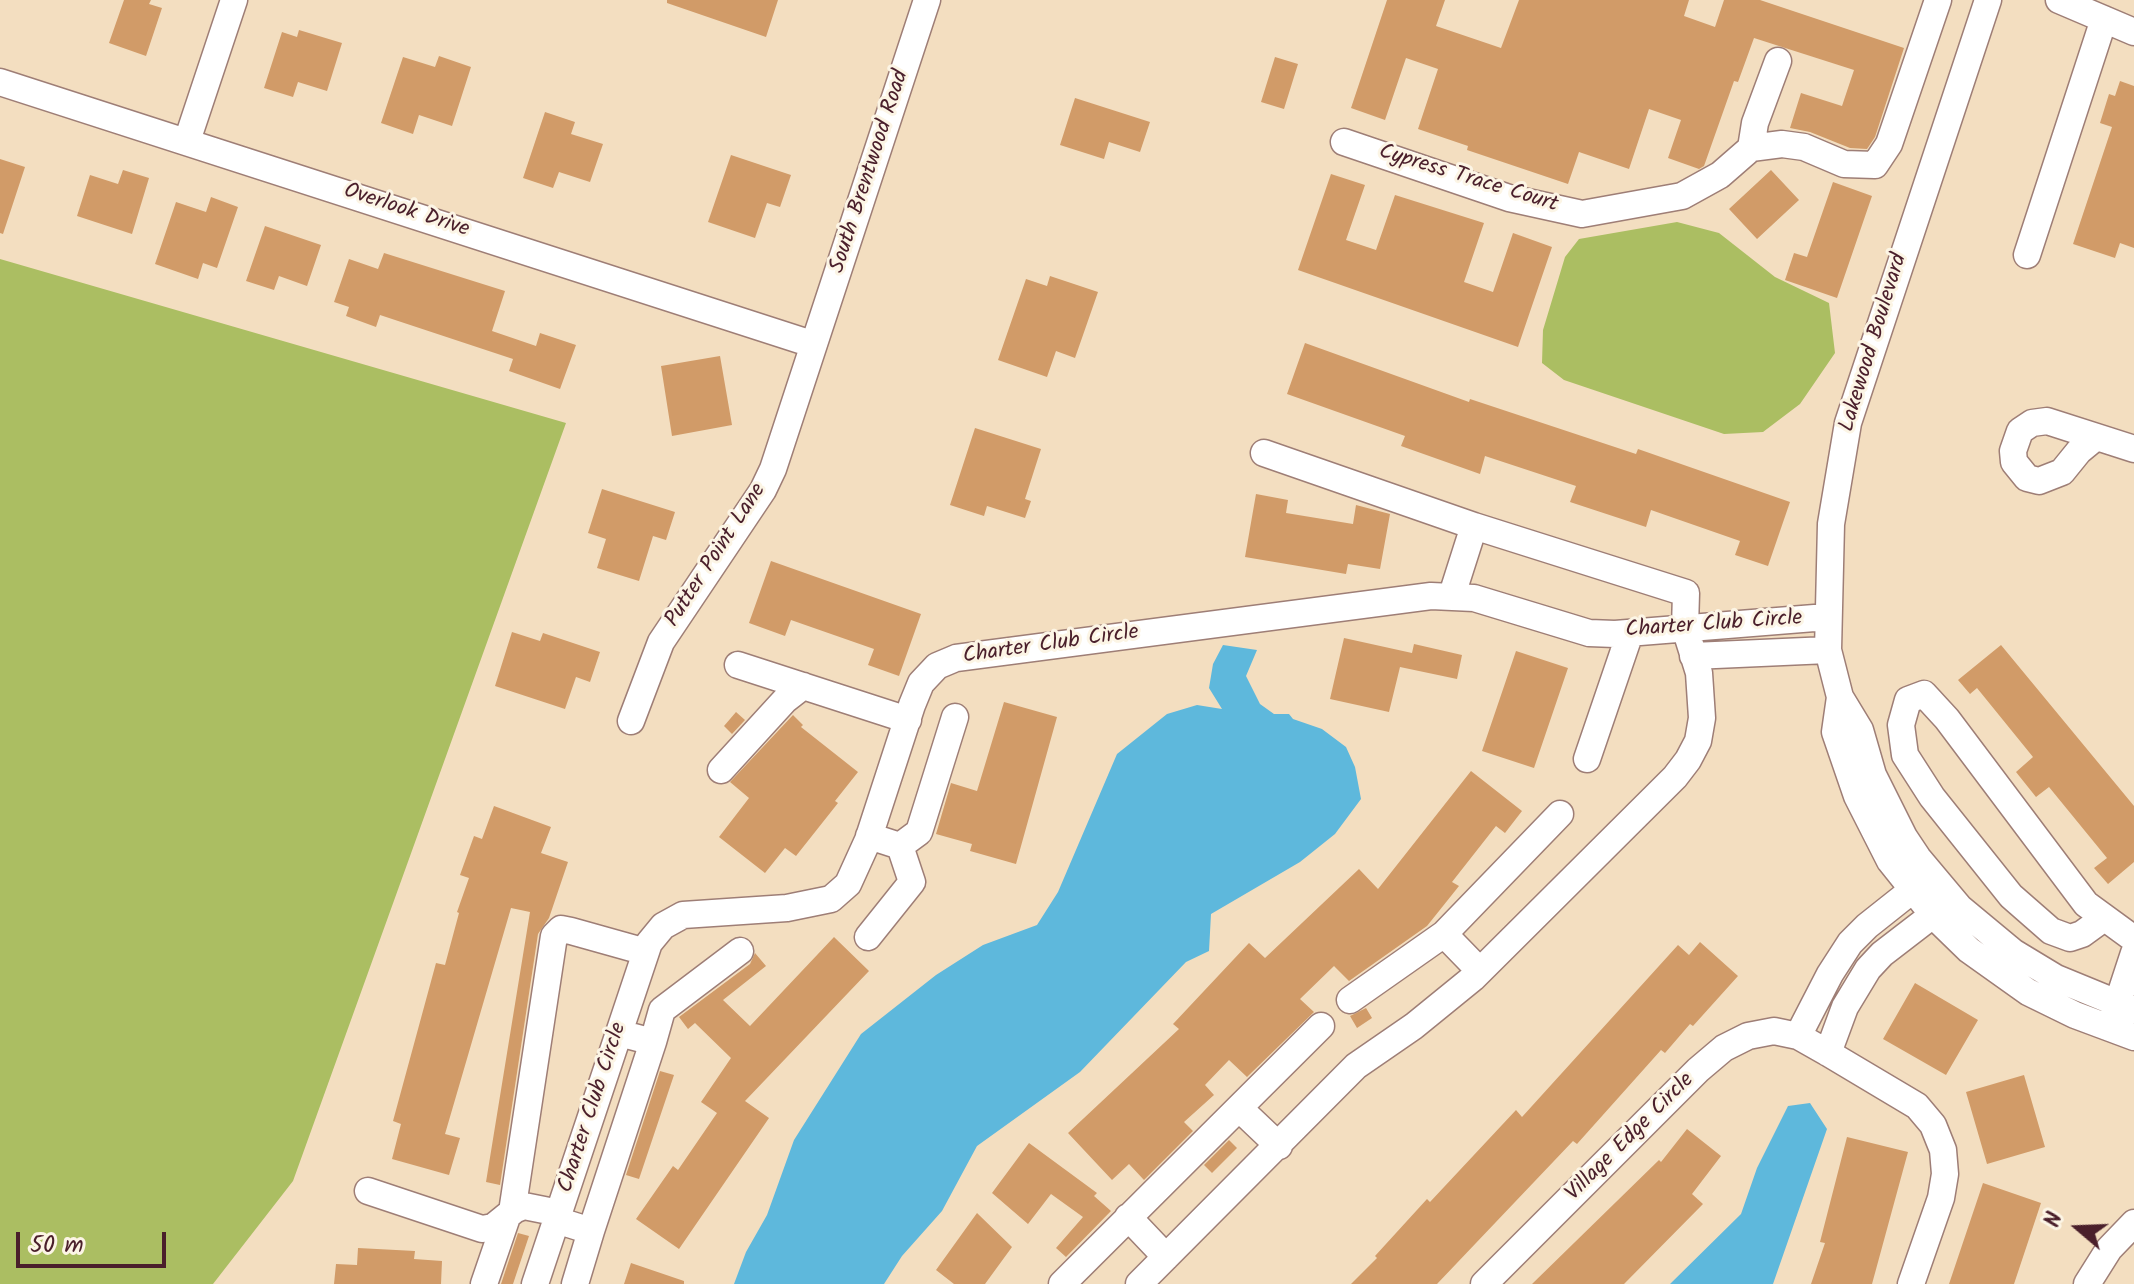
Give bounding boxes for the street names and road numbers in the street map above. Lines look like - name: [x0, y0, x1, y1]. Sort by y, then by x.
- street label: South Brentwood Road: [826, 67, 916, 277]
- street label: Cypress Trace Court: [1375, 140, 1561, 220]
- street label: Overlook Drive: [340, 179, 472, 245]
- street label: Lakewood Boulevard: [1835, 251, 1915, 435]
- street label: Putter Point Lane: [661, 479, 773, 633]
- street label: Charter Club Circle: [1625, 607, 1803, 645]
- street label: Charter Club Circle: [961, 621, 1141, 671]
- street label: Charter Club Circle: [554, 1020, 634, 1196]
- street label: Village Edge Circle: [1561, 1068, 1701, 1208]

